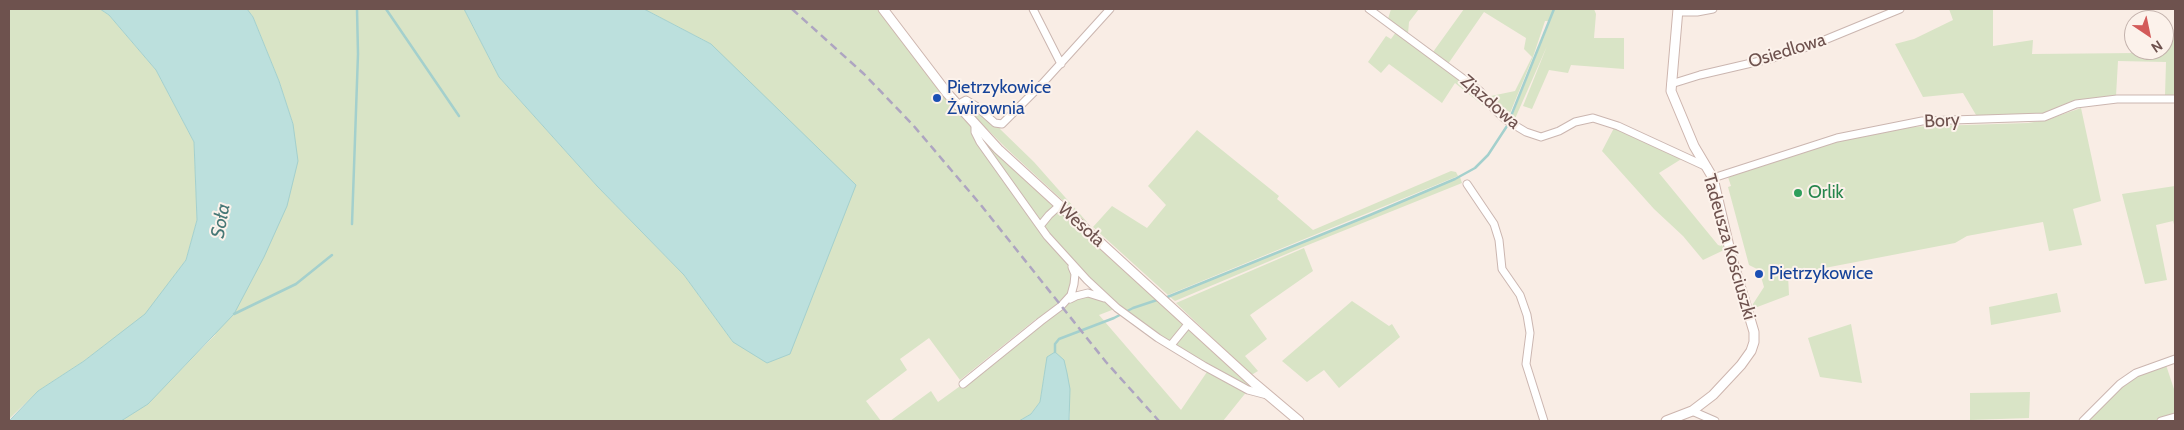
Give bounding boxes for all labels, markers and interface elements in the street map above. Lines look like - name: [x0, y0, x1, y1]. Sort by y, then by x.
- north arrow: [2124, 10, 2174, 60]
- street label: Osiedlowa: [1746, 29, 1828, 73]
- text: N: [2148, 36, 2166, 57]
- street label: Zjazdowa: [1456, 70, 1524, 134]
- place label: Pietrzykowice Żwirownia: [947, 77, 1051, 120]
- marker: Pietrzykowice Żwirownia: [931, 92, 943, 104]
- street label: Bory: [1924, 109, 1960, 133]
- street label: Tadeusza Kościuszki: [1698, 172, 1760, 322]
- place label: Orlik: [1808, 182, 1844, 204]
- marker: Orlik: [1792, 187, 1804, 199]
- street label: Wesoła: [1053, 198, 1109, 252]
- water label: Soła: [206, 202, 236, 240]
- place label: Pietrzykowice: [1769, 263, 1873, 285]
- marker: Pietrzykowice: [1753, 268, 1765, 280]

